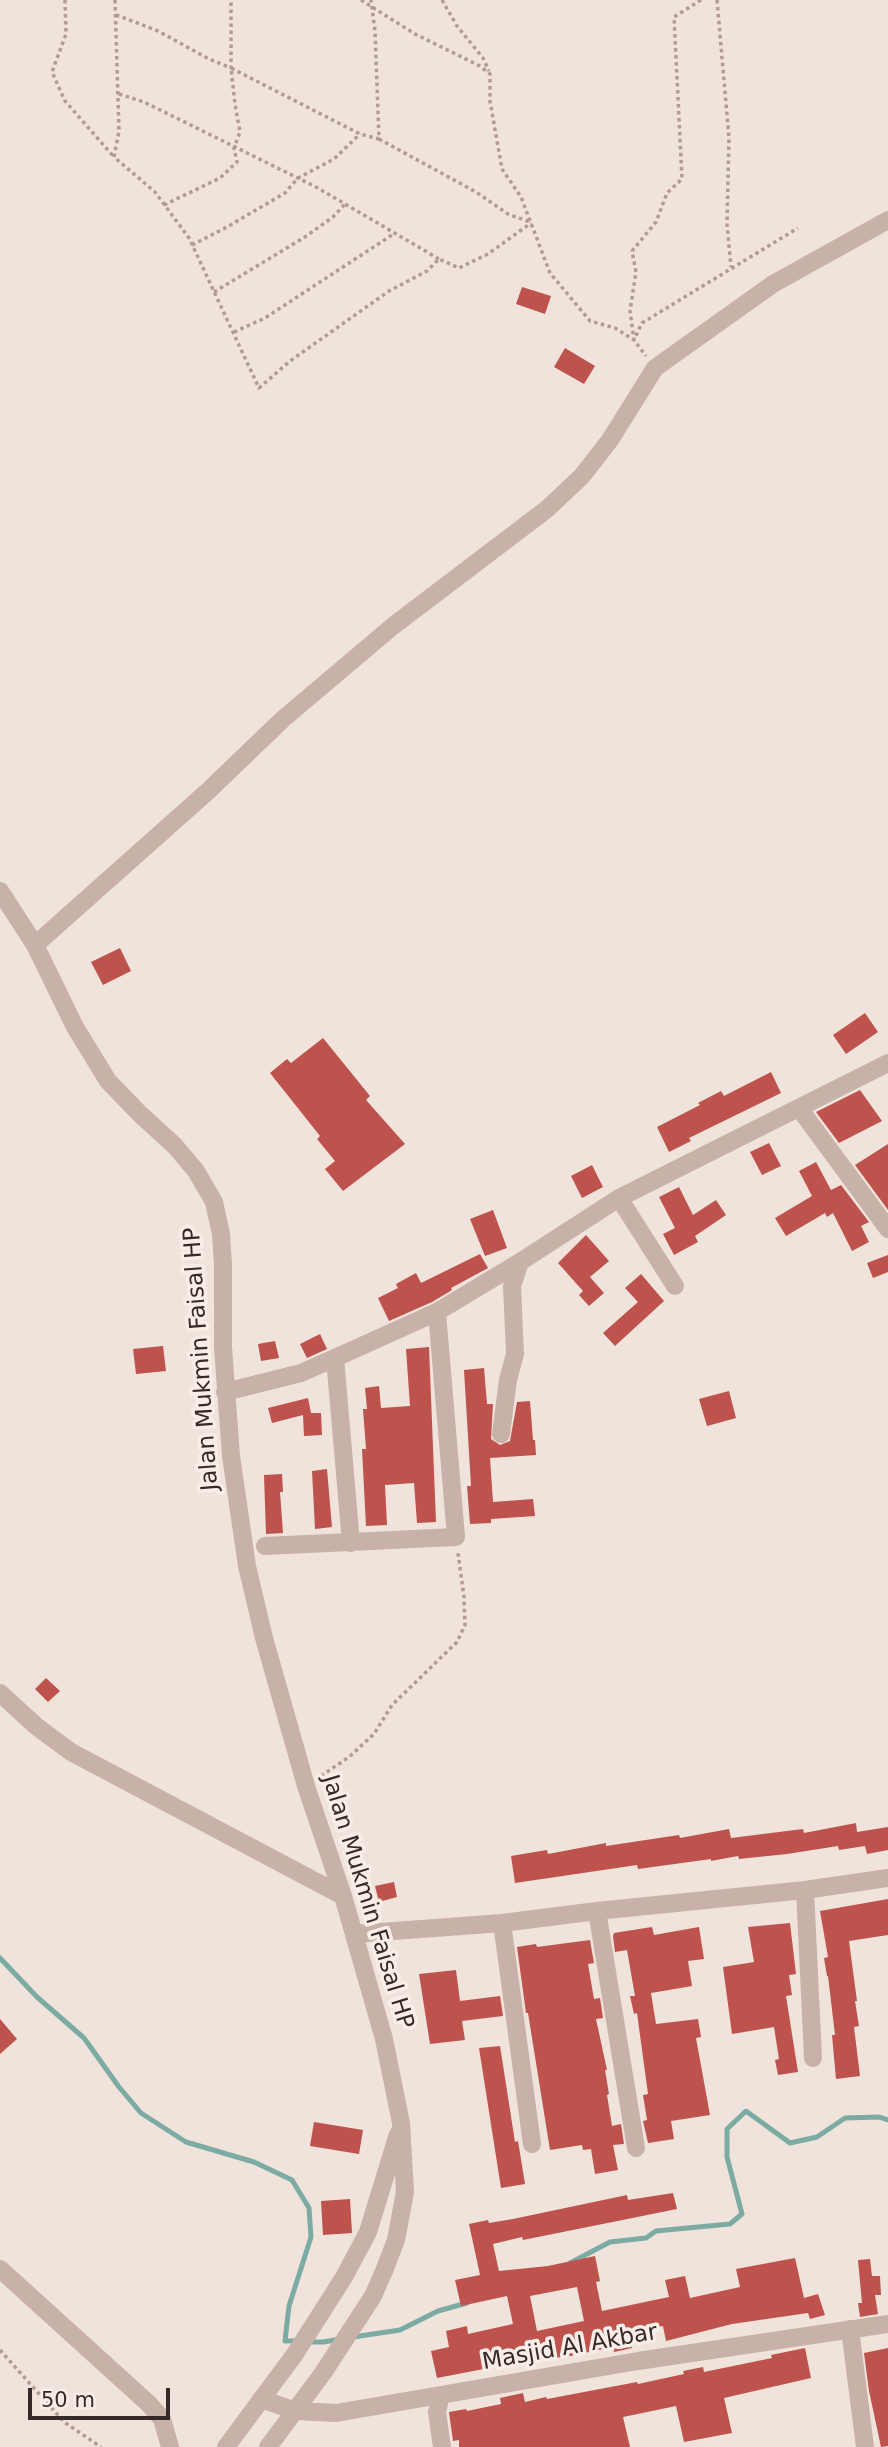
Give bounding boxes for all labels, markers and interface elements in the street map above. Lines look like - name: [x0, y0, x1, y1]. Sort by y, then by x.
- street label: Jalan Mukmin Faisal HP: [179, 1226, 225, 1492]
- street label: Jalan Mukmin Faisal HP: [315, 1772, 419, 2032]
- street label: Masjid Al Akbar: [480, 2319, 660, 2377]
- scale bar: [32, 2374, 173, 2418]
- text: 50 m: [41, 2388, 95, 2412]

